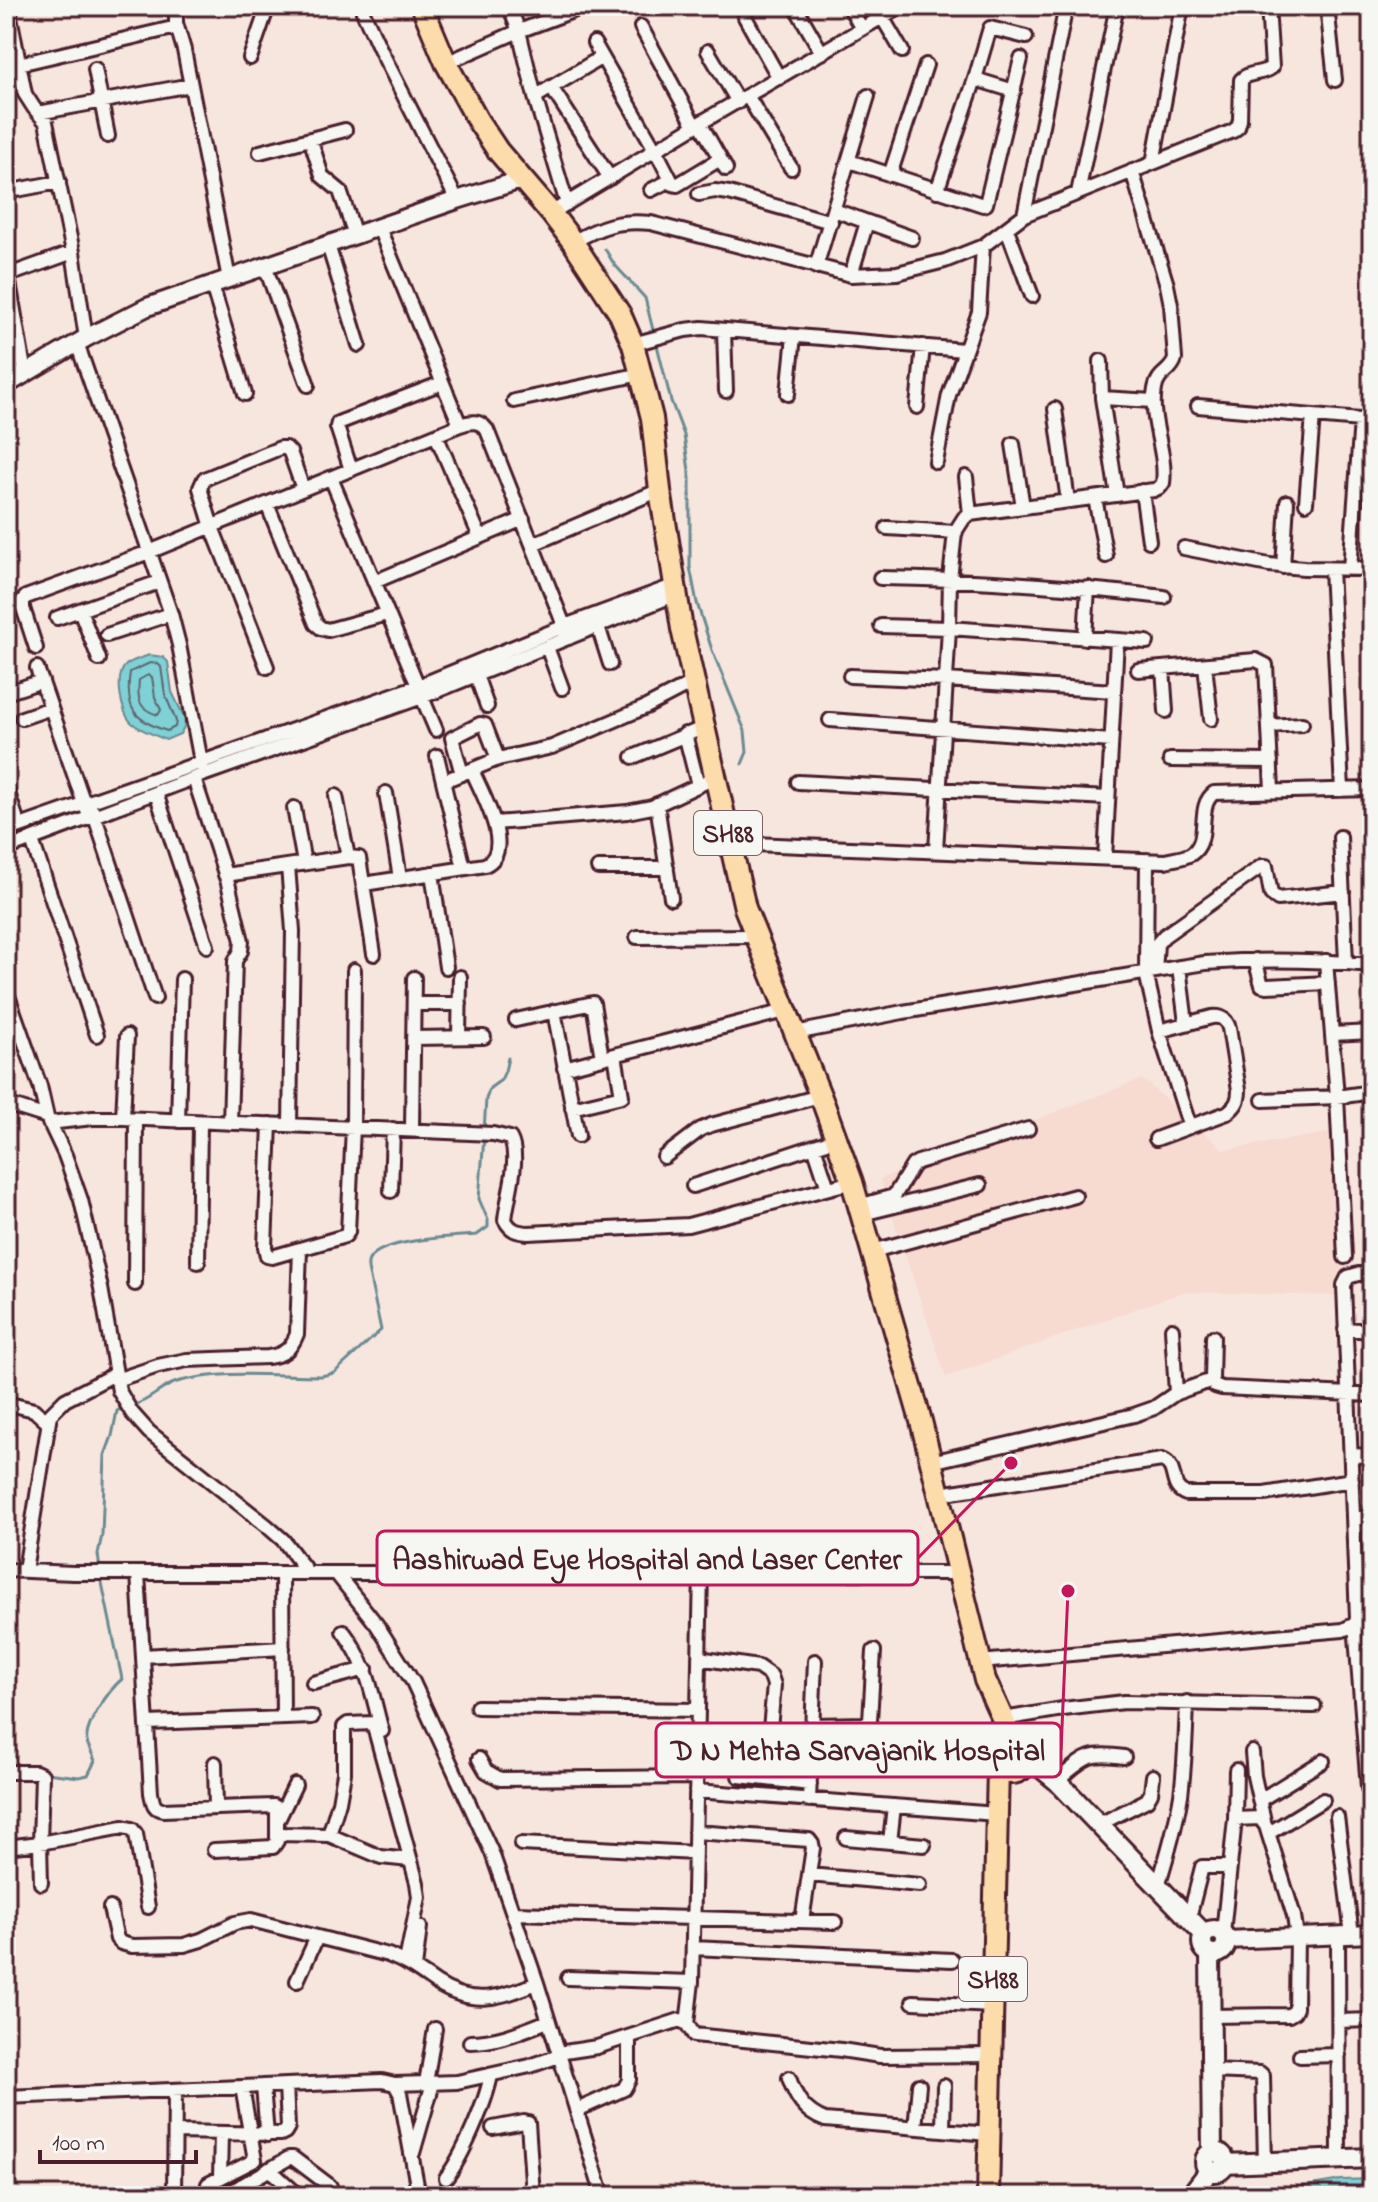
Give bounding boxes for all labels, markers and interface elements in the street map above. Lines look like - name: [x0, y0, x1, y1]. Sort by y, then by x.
- road number: SH88: [694, 811, 762, 855]
- callout: Aashirwad Eye Hospital and Laser Center: [377, 1531, 918, 1585]
- text: Aashirwad Eye Hospital and Laser Center: [392, 1540, 902, 1584]
- callout: D N Mehta Sarvajanik Hospital: [656, 1723, 1061, 1777]
- text: D N Mehta Sarvajanik Hospital: [669, 1731, 1045, 1775]
- road number: SH88: [959, 1957, 1027, 2001]
- scale bar: [40, 2114, 196, 2164]
- text: 100 m: [52, 2127, 105, 2162]

